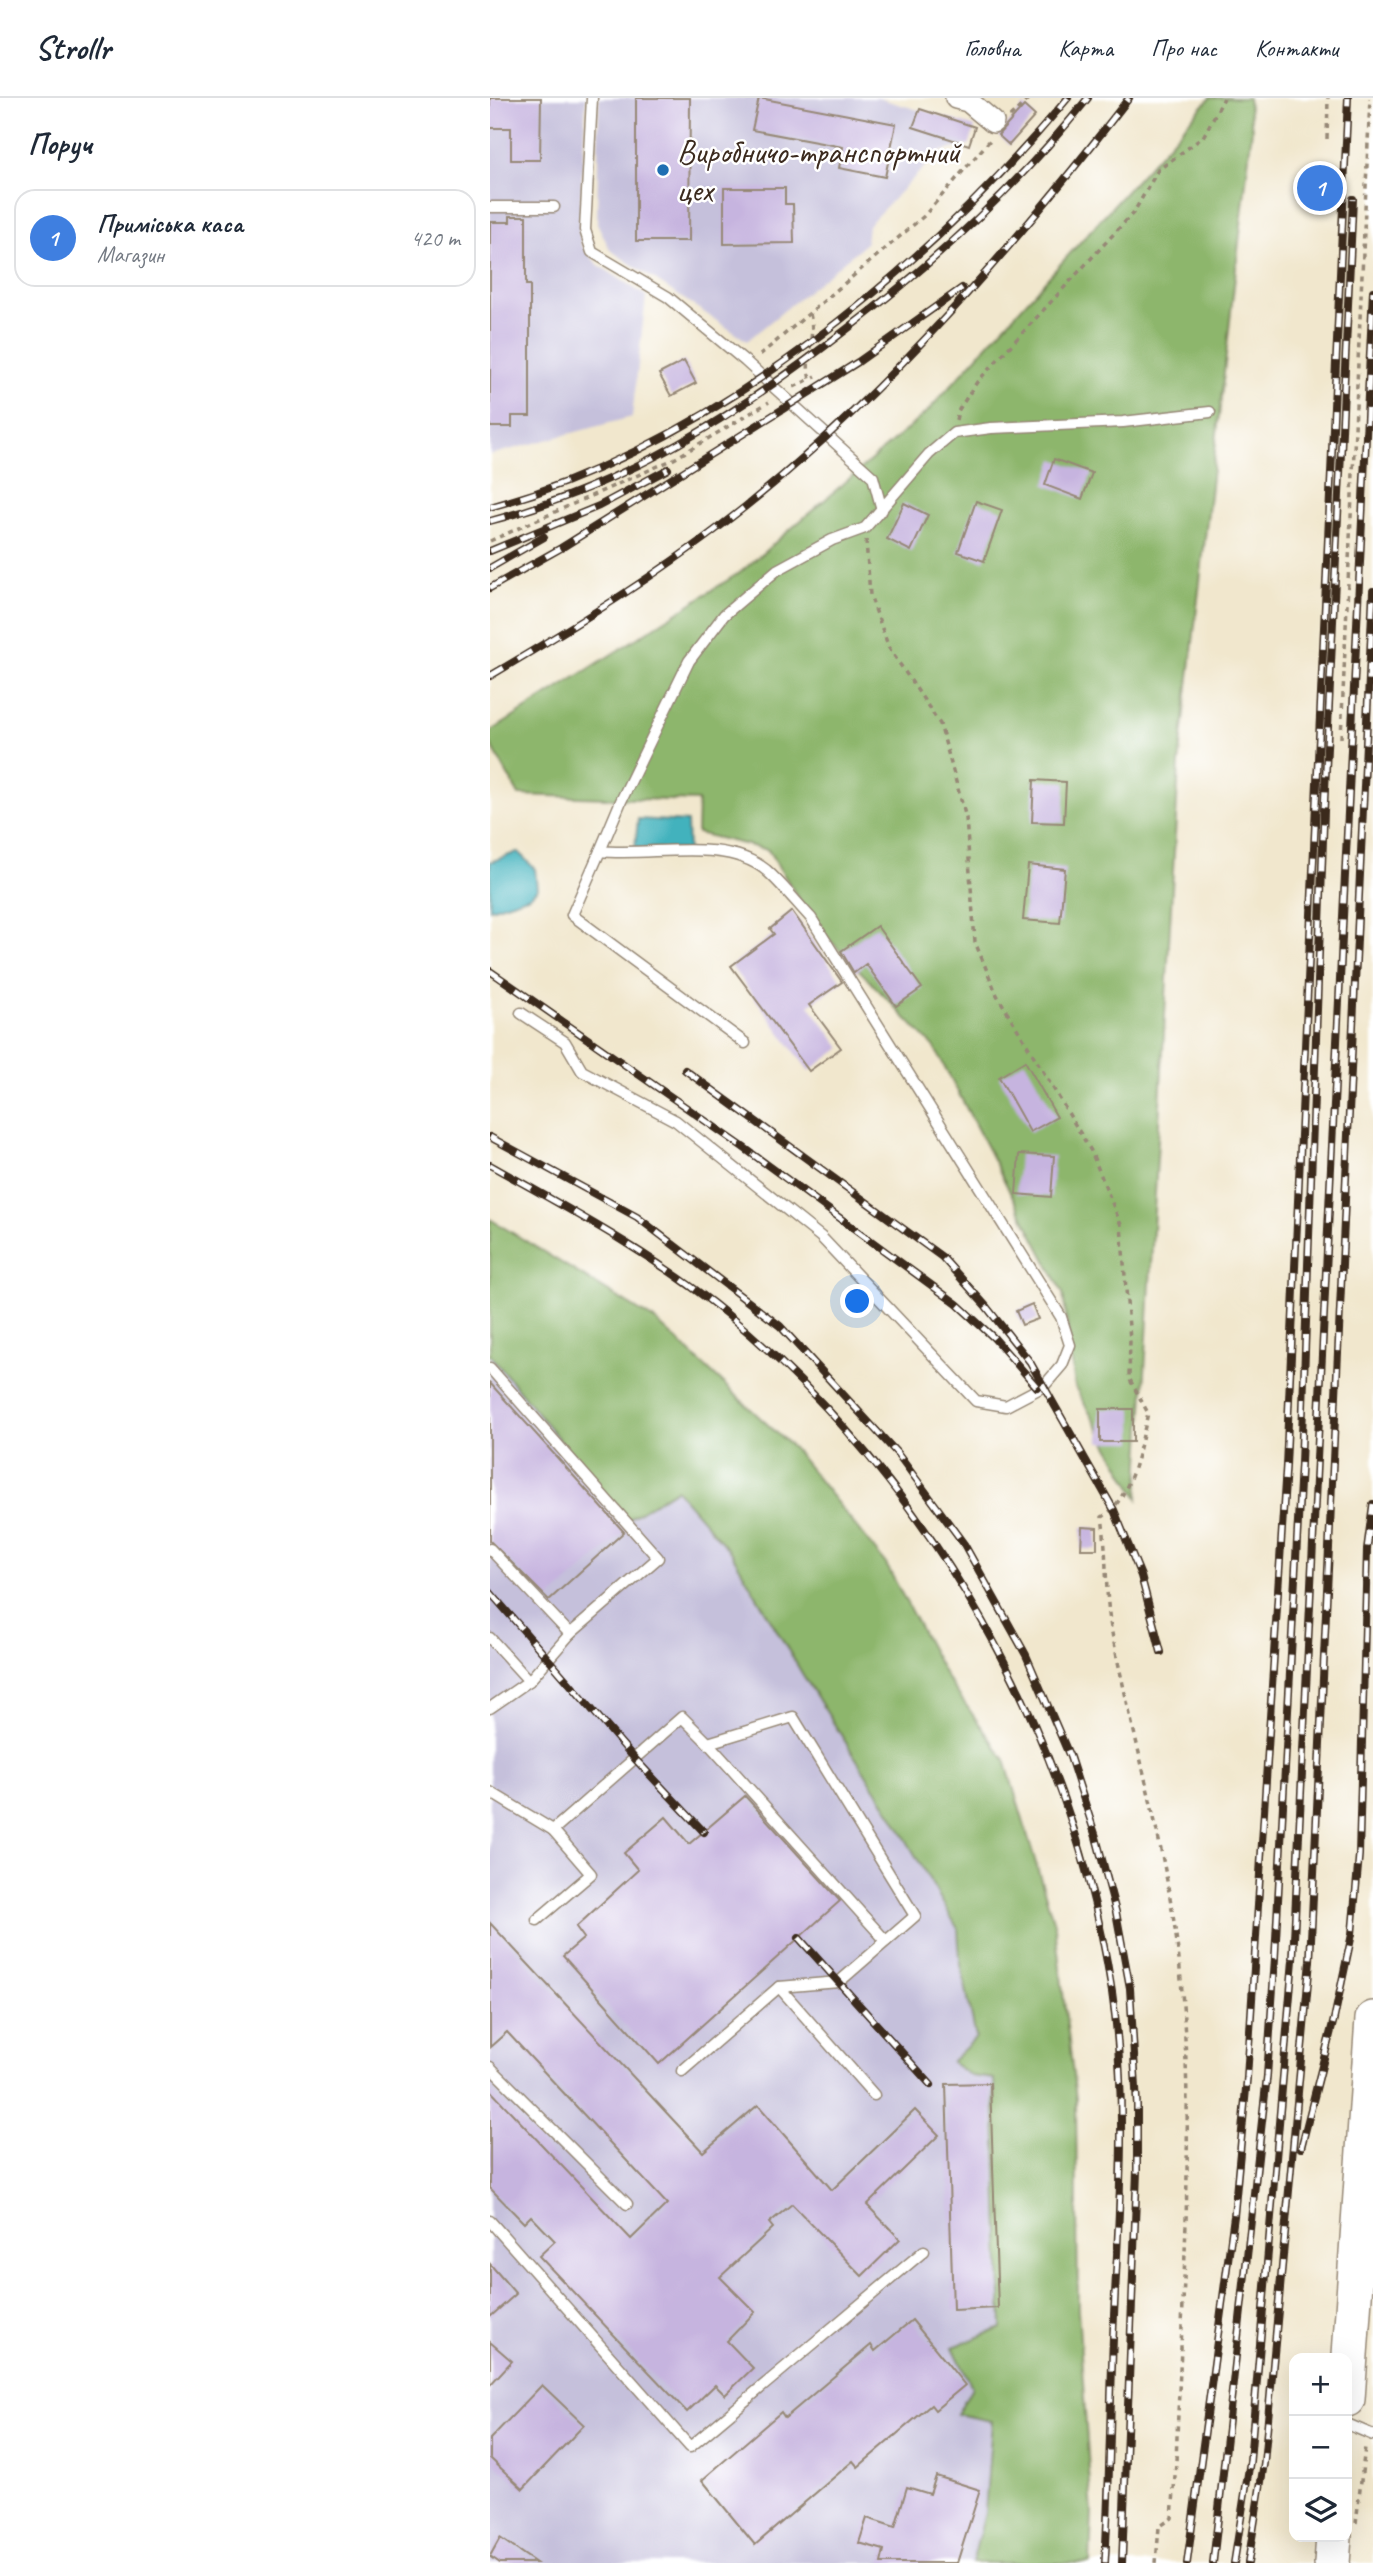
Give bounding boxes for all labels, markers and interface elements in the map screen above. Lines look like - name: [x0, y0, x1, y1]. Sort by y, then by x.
- text: Strollr: [35, 27, 110, 69]
- text: Головна: [964, 33, 1020, 63]
- text: Карта: [1058, 33, 1113, 63]
- text: Про нас: [1151, 33, 1217, 63]
- text: Контакти: [1255, 33, 1338, 63]
- text: Поруч: [28, 125, 92, 163]
- place label: Виробничо-транспортний цех: [677, 131, 962, 211]
- marker: Виробничо-транспортний цех: [655, 162, 671, 178]
- pin: 1: [1297, 162, 1343, 214]
- text: Приміська каса: [97, 207, 243, 240]
- text: 1: [48, 224, 58, 253]
- text: 420 m: [411, 224, 460, 253]
- text: Магазин: [97, 240, 164, 269]
- your location: [840, 1284, 874, 1318]
- map controls: [1289, 2353, 1352, 2542]
- button: +: [1289, 2353, 1352, 2416]
- button: −: [1289, 2416, 1352, 2479]
- button: layers: [1289, 2479, 1352, 2542]

